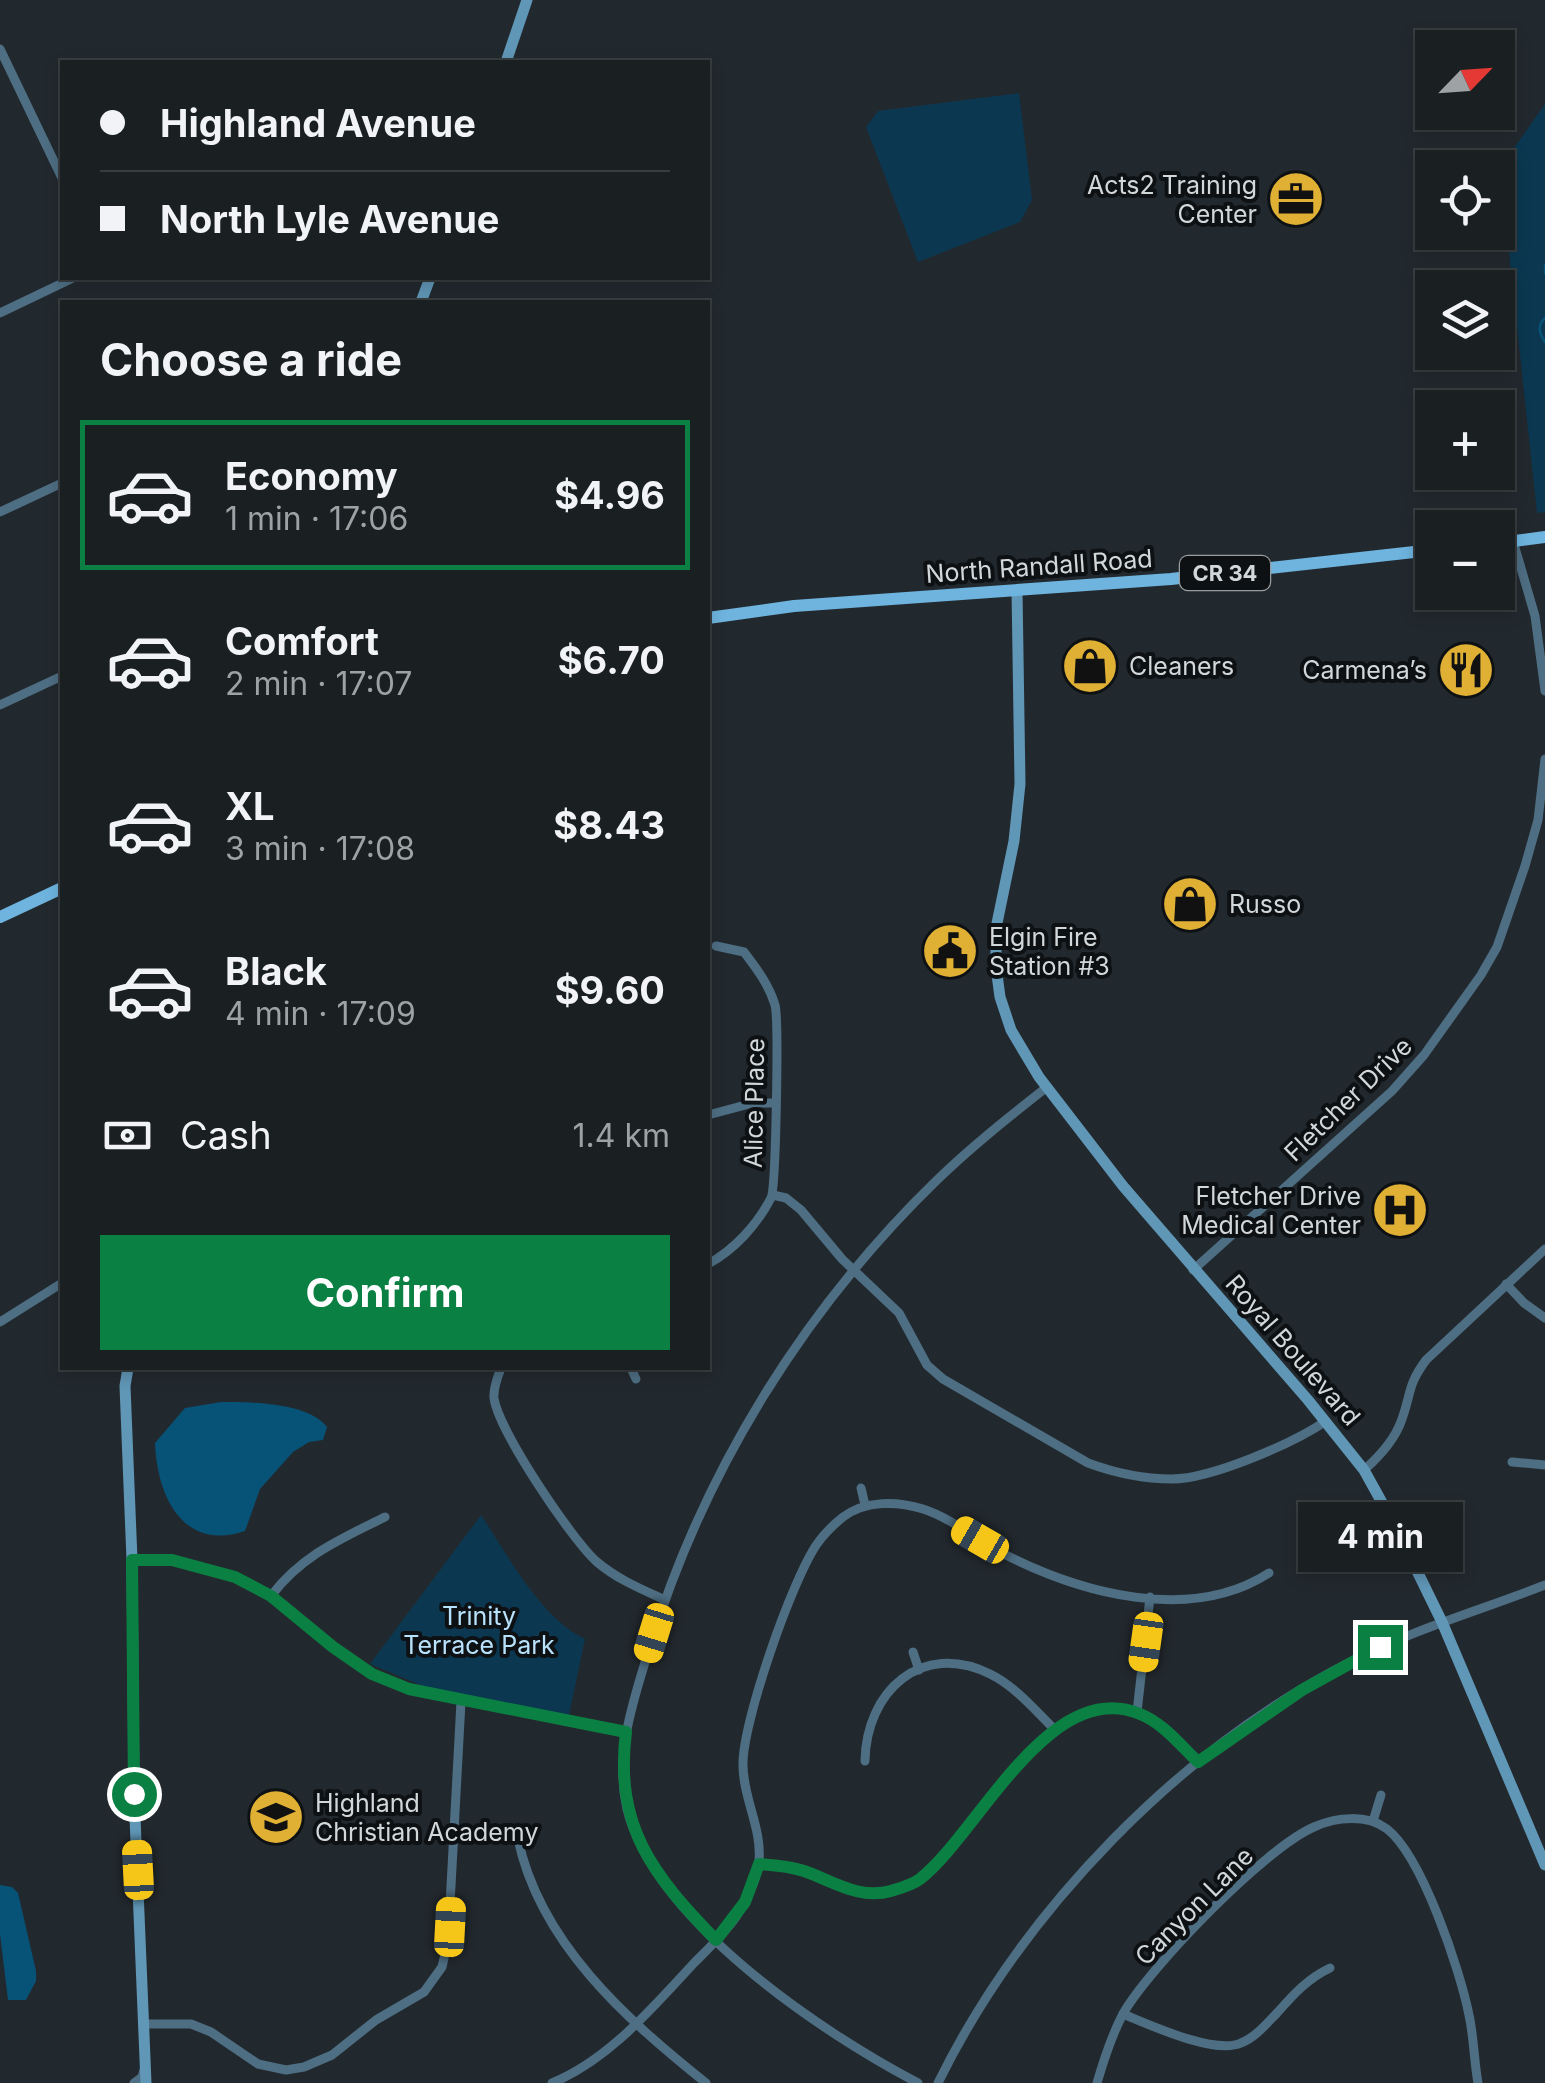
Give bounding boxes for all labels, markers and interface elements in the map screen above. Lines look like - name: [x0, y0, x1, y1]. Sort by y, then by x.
- north arrow: [1415, 30, 1515, 130]
- map controls: [1415, 30, 1515, 610]
- text: Highland Avenue: [160, 100, 476, 146]
- button: locate: [1415, 150, 1515, 250]
- office icon: Acts2 Training Center: [1266, 169, 1326, 229]
- place label: Acts2 Training Center: [1087, 170, 1257, 229]
- text: North Lyle Avenue: [160, 196, 499, 242]
- button: layers: [1415, 270, 1515, 370]
- text: Choose a ride: [100, 332, 402, 387]
- button: +: [1415, 390, 1515, 490]
- icon: car: [105, 450, 195, 540]
- text: Economy: [225, 453, 398, 499]
- text: $4.96: [554, 472, 665, 518]
- text: 1 min · 17:06: [225, 499, 408, 538]
- button: −: [1415, 510, 1515, 610]
- street label: North Randall Road: [925, 543, 1153, 589]
- road number: CR 34: [1180, 556, 1270, 590]
- icon: car: [105, 615, 195, 705]
- text: Comfort: [225, 618, 379, 664]
- shop icon: Cleaners: [1060, 636, 1120, 696]
- text: $6.70: [558, 637, 665, 683]
- restaurant icon: Carmena’s: [1436, 640, 1496, 700]
- place label: Cleaners: [1129, 651, 1234, 681]
- place label: Carmena’s: [1302, 655, 1427, 685]
- text: 2 min · 17:07: [225, 664, 412, 703]
- icon: car: [105, 780, 195, 870]
- text: XL: [225, 783, 275, 829]
- text: $8.43: [553, 802, 665, 848]
- text: 3 min · 17:08: [225, 829, 415, 868]
- shop icon: Russo: [1160, 874, 1220, 934]
- place label: Russo: [1229, 889, 1301, 919]
- public building icon: Elgin Fire Station #3: [920, 921, 980, 981]
- place label: Elgin Fire Station #3: [989, 922, 1110, 981]
- icon: car: [105, 945, 195, 1035]
- text: Black: [225, 948, 327, 994]
- text: $9.60: [555, 967, 665, 1013]
- text: 4 min · 17:09: [225, 994, 416, 1033]
- street label: Fletcher Drive: [1278, 1031, 1418, 1167]
- street label: Alice Place: [738, 1038, 770, 1168]
- icon: cash: [100, 1108, 155, 1163]
- text: Cash: [180, 1112, 272, 1158]
- text: 1.4 km: [573, 1116, 670, 1155]
- hospital icon: Fletcher Drive Medical Center: [1370, 1180, 1430, 1240]
- place label: Fletcher Drive Medical Center: [1181, 1181, 1361, 1240]
- button: Confirm: [100, 1235, 670, 1350]
- street label: Royal Boulevard: [1219, 1269, 1367, 1431]
- callout: 4 min: [1298, 1502, 1462, 1572]
- car: [947, 1512, 1013, 1568]
- text: 4 min: [1337, 1517, 1424, 1556]
- car: [631, 1600, 677, 1666]
- park label: Trinity Terrace Park: [403, 1601, 555, 1660]
- car: [1127, 1610, 1165, 1674]
- route end: [1358, 1625, 1403, 1670]
- route start: [112, 1772, 157, 1817]
- school or university icon: Highland Christian Academy: [246, 1787, 306, 1847]
- place label: Highland Christian Academy: [315, 1788, 538, 1847]
- car: [121, 1839, 155, 1901]
- street label: Canyon Lane: [1129, 1841, 1259, 1971]
- car: [433, 1896, 467, 1958]

